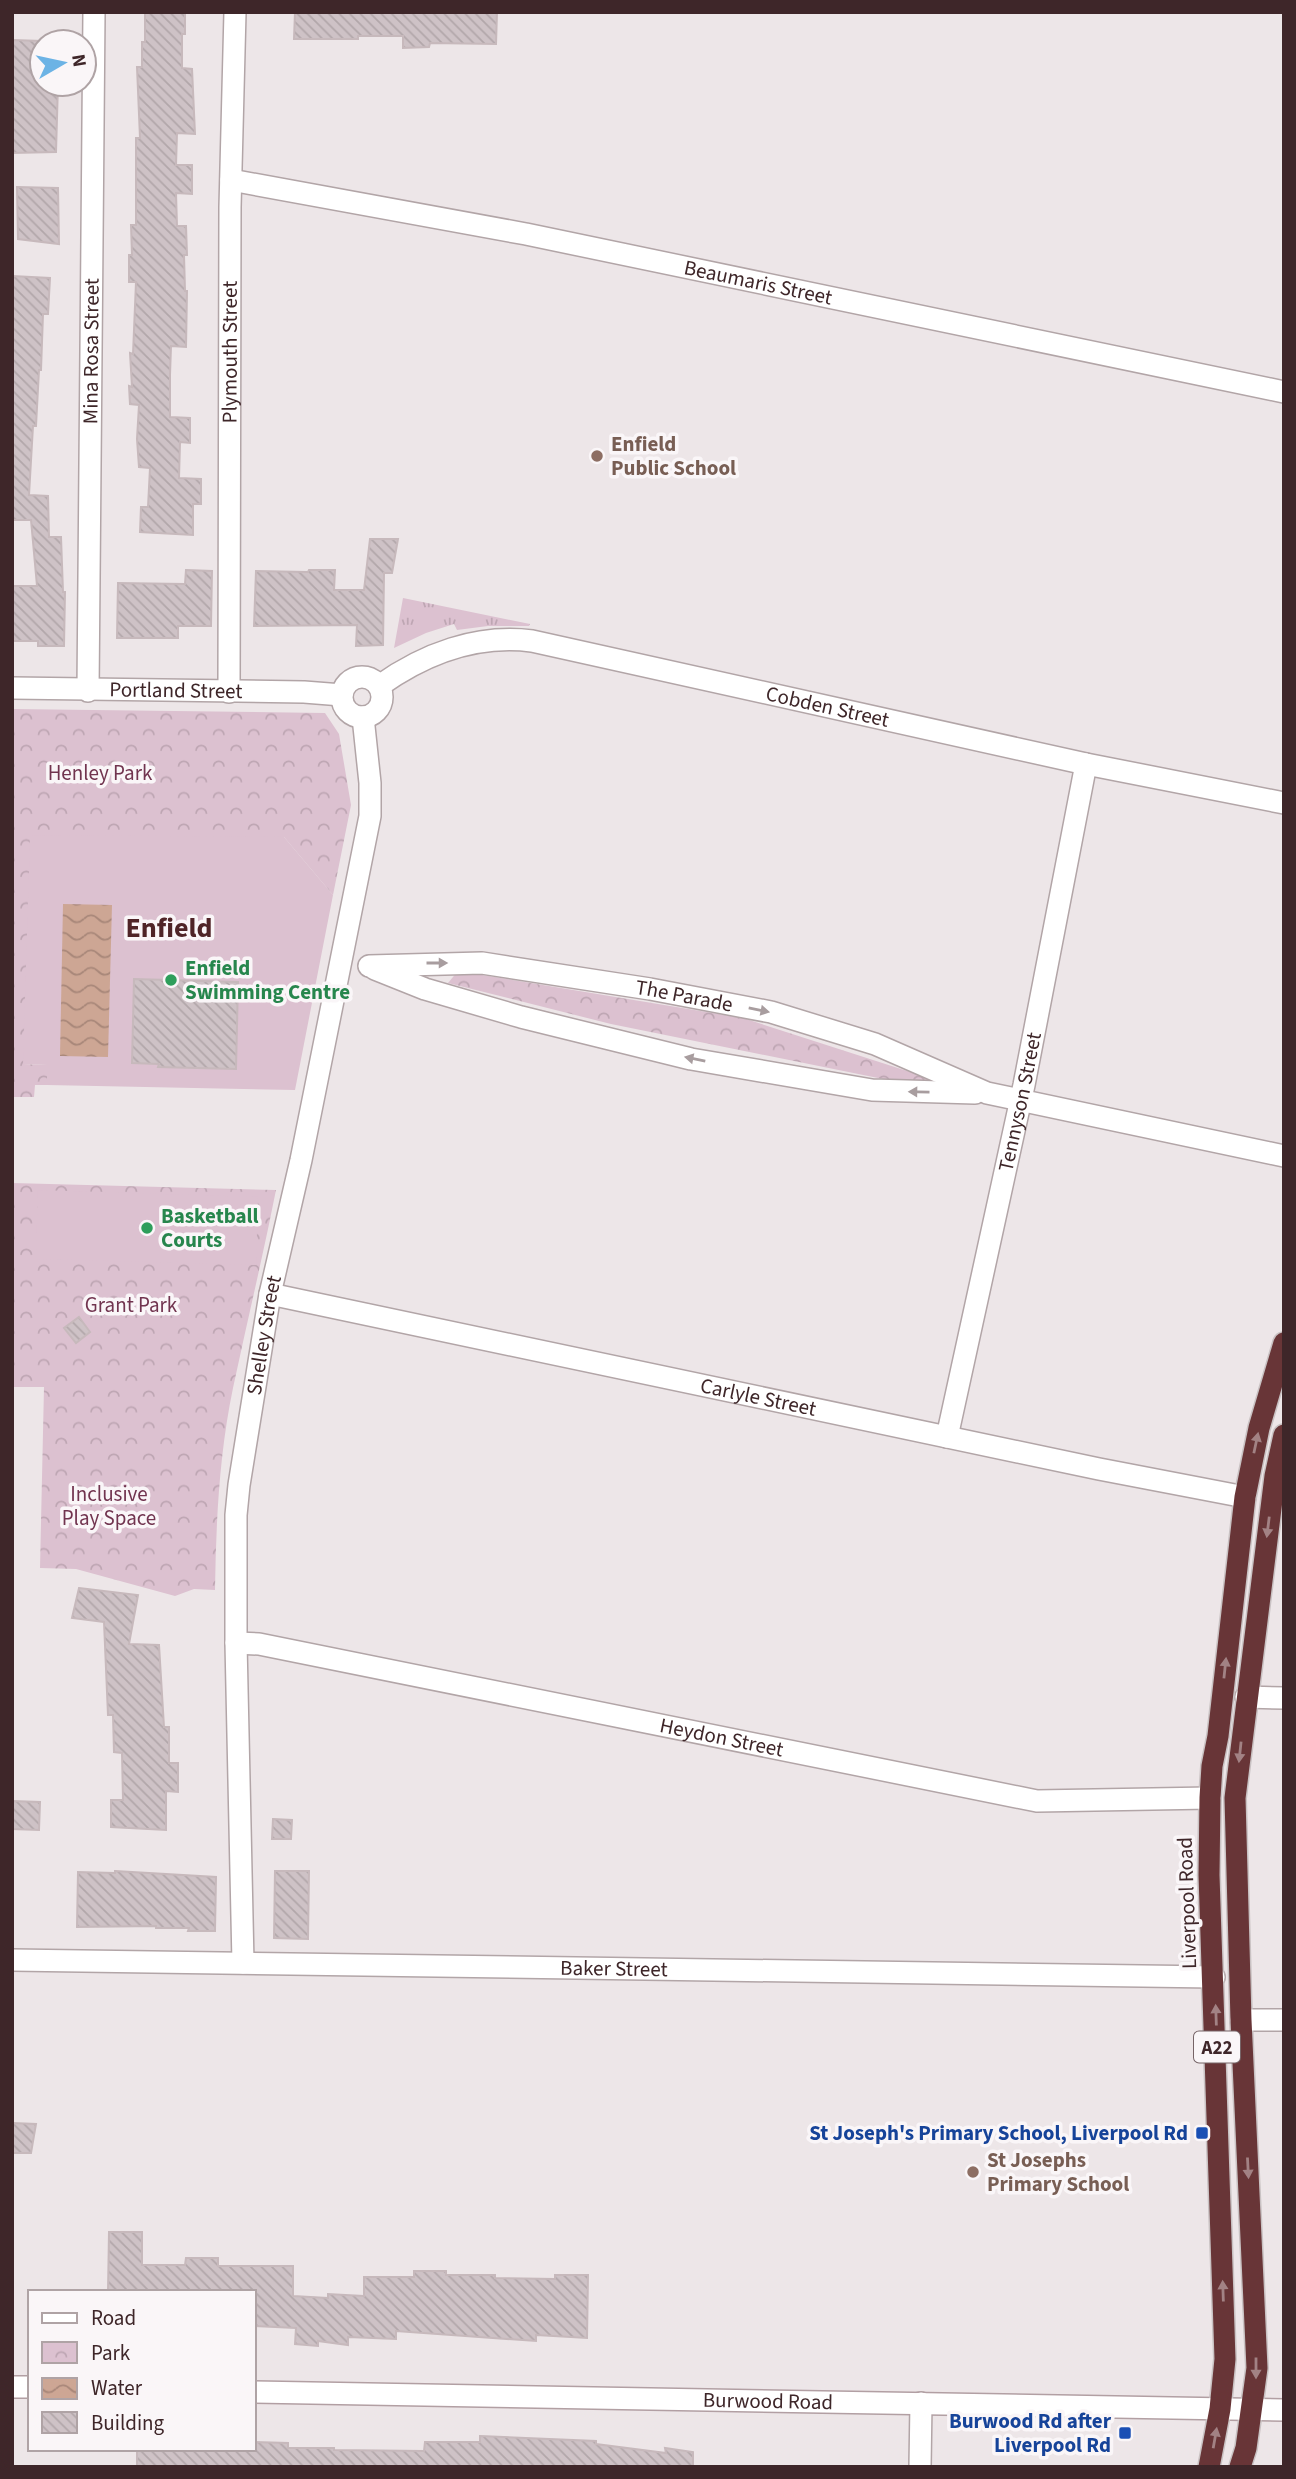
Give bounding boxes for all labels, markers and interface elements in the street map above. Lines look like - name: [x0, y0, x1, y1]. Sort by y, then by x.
- north arrow: [28, 28, 98, 98]
- text: N: [64, 52, 93, 69]
- street label: Beaumaris Street: [681, 252, 835, 312]
- street label: Mina Rosa Street: [75, 278, 107, 424]
- street label: Plymouth Street: [215, 281, 245, 423]
- place label: Enfield Public School: [611, 429, 736, 483]
- marker: Enfield Public School: [589, 448, 605, 464]
- street label: Portland Street: [109, 674, 243, 706]
- street label: Cobden Street: [763, 678, 892, 735]
- park label: Henley Park: [48, 758, 153, 788]
- district label: Enfield: [125, 908, 213, 948]
- place label: Enfield Swimming Centre: [185, 953, 350, 1007]
- one-way arrow: [427, 957, 449, 969]
- marker: Enfield Swimming Centre: [163, 972, 179, 988]
- street label: The Parade: [634, 972, 735, 1019]
- one-way arrow: [748, 1004, 770, 1015]
- street label: Tennyson Street: [991, 1030, 1049, 1174]
- one-way arrow: [684, 1054, 706, 1065]
- one-way arrow: [908, 1086, 930, 1097]
- place label: Basketball Courts: [161, 1201, 259, 1255]
- marker: Basketball Courts: [139, 1220, 155, 1236]
- street label: Shelley Street: [239, 1272, 289, 1397]
- park label: Grant Park: [85, 1290, 178, 1320]
- street label: Carlyle Street: [698, 1370, 819, 1424]
- one-way arrow: [1250, 1432, 1261, 1454]
- park label: Inclusive Play Space: [62, 1479, 156, 1533]
- one-way arrow: [1262, 1516, 1273, 1538]
- one-way arrow: [1220, 1657, 1231, 1679]
- street label: Heydon Street: [657, 1710, 786, 1764]
- one-way arrow: [1234, 1742, 1245, 1764]
- street label: Liverpool Road: [1170, 1837, 1204, 1969]
- street label: Baker Street: [560, 1953, 668, 1984]
- one-way arrow: [1210, 2003, 1221, 2025]
- road number: A22: [1194, 2032, 1240, 2062]
- place label: St Joseph's Primary School, Liverpool Rd: [809, 2118, 1188, 2148]
- marker: St Joseph's Primary School, Liverpool Rd: [1194, 2125, 1210, 2141]
- place label: St Josephs Primary School: [987, 2145, 1129, 2199]
- one-way arrow: [1243, 2157, 1254, 2179]
- marker: St Josephs Primary School: [965, 2164, 981, 2180]
- one-way arrow: [1218, 2280, 1229, 2302]
- legend: [28, 2290, 256, 2451]
- text: Road: [91, 2303, 136, 2333]
- text: Park: [91, 2338, 131, 2368]
- one-way arrow: [1250, 2357, 1262, 2379]
- text: Water: [91, 2373, 143, 2403]
- street label: Burwood Road: [703, 2385, 833, 2417]
- place label: Burwood Rd after Liverpool Rd: [949, 2406, 1112, 2460]
- text: Building: [91, 2408, 165, 2438]
- marker: Burwood Rd after Liverpool Rd: [1117, 2425, 1133, 2441]
- one-way arrow: [1209, 2427, 1220, 2449]

